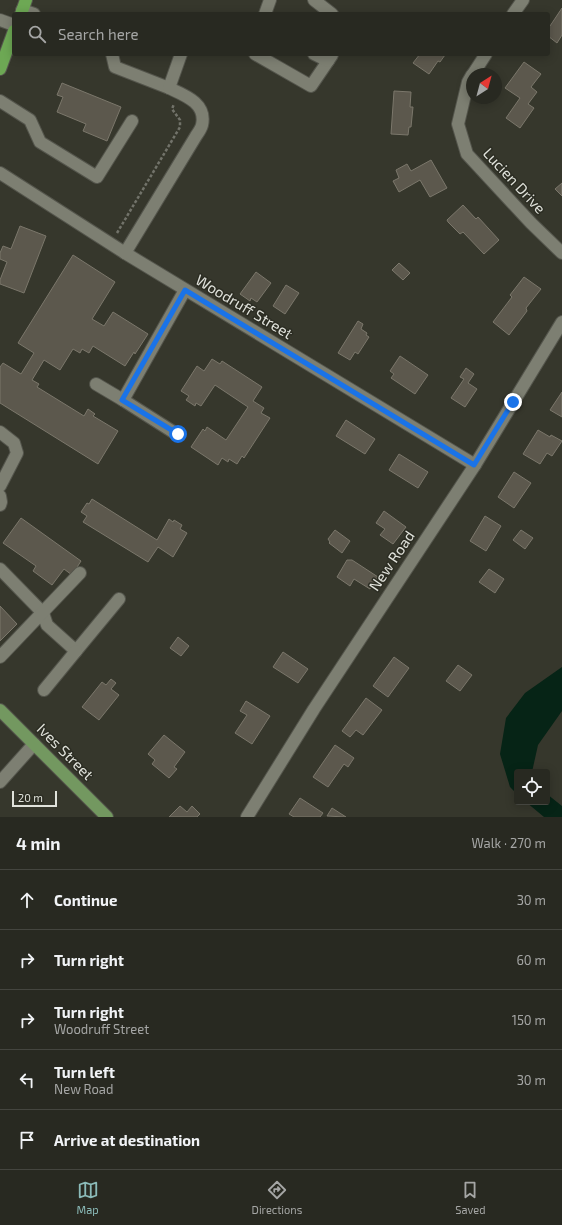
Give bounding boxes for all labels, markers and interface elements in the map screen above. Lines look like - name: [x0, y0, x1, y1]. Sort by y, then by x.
- search box: [12, 12, 550, 56]
- icon: search: [26, 23, 48, 45]
- text: Search here: [58, 25, 139, 43]
- north arrow: [466, 68, 502, 104]
- street label: Lucien Drive: [480, 144, 550, 217]
- street label: Woodruff Street: [193, 270, 296, 342]
- route end: [504, 393, 522, 411]
- route start: [169, 425, 187, 443]
- street label: New Road: [365, 527, 418, 594]
- street label: Ives Street: [34, 719, 98, 783]
- map controls: [514, 769, 550, 805]
- button: locate: [514, 769, 550, 805]
- scale bar: [12, 789, 57, 808]
- text: 20 m: [18, 791, 43, 804]
- text: 4 min: [16, 833, 60, 853]
- text: Walk · 270 m: [471, 835, 546, 851]
- icon: ahead: [16, 889, 38, 911]
- text: Continue: [54, 891, 117, 909]
- text: 30 m: [517, 892, 546, 908]
- icon: right: [16, 949, 38, 971]
- text: Turn right: [54, 951, 124, 969]
- text: 60 m: [516, 952, 546, 968]
- text: Turn right: [54, 1003, 124, 1021]
- icon: right: [16, 1009, 38, 1031]
- text: 150 m: [512, 1012, 546, 1028]
- text: Woodruff Street: [54, 1021, 149, 1037]
- text: Turn left: [54, 1063, 115, 1081]
- icon: left: [16, 1069, 38, 1091]
- text: 30 m: [517, 1072, 546, 1088]
- text: New Road: [54, 1081, 113, 1097]
- icon: arrive: [16, 1129, 38, 1151]
- text: Arrive at destination: [54, 1131, 200, 1149]
- tab: Map: [77, 1179, 99, 1216]
- tab: Directions: [252, 1179, 302, 1216]
- tab: Saved: [455, 1179, 486, 1216]

